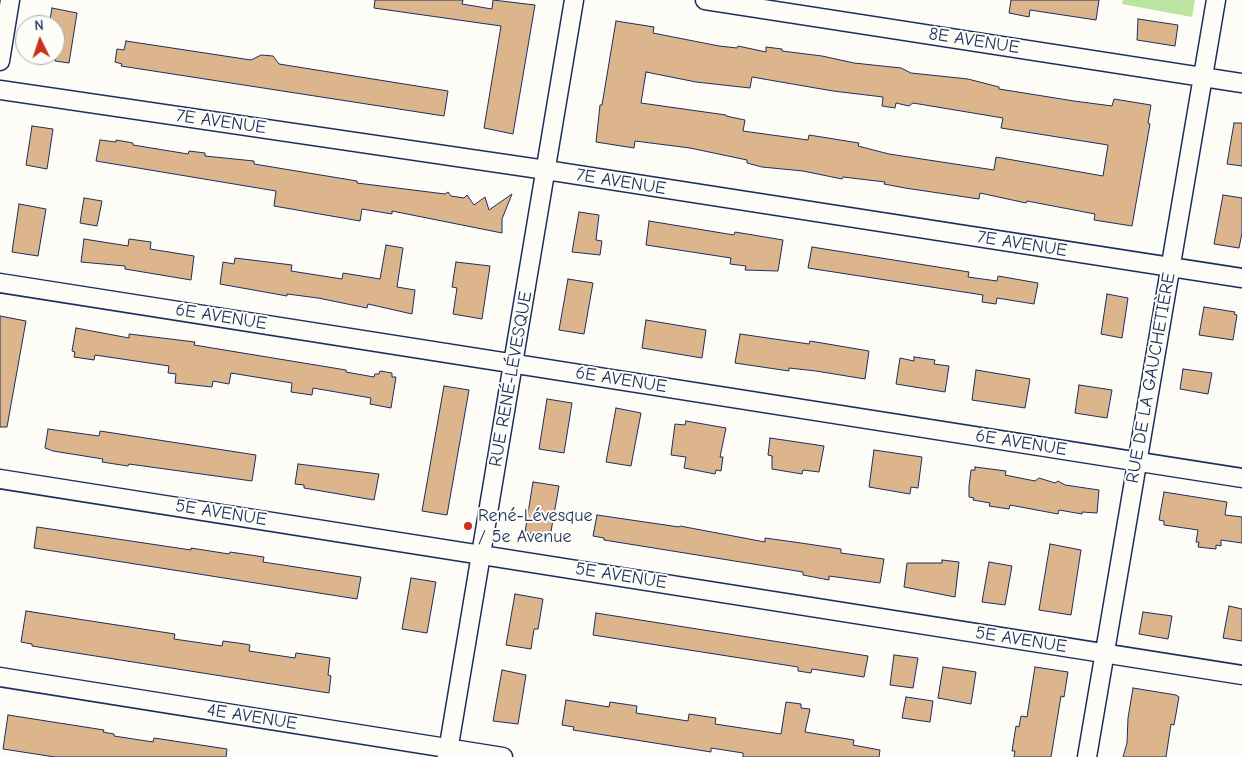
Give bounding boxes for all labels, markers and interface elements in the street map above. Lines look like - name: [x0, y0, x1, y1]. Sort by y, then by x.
- north arrow: [15, 15, 65, 65]
- text: N: [34, 17, 44, 34]
- street label: 8E AVENUE: [927, 23, 1021, 59]
- street label: 7E AVENUE: [175, 105, 267, 139]
- street label: 7E AVENUE: [575, 164, 667, 200]
- street label: 7E AVENUE: [976, 226, 1068, 262]
- street label: RUE DE LA GAUCHETIÈRE: [1122, 271, 1180, 485]
- street label: RUE RENÉ-LÉVESQUE: [485, 290, 537, 468]
- street label: 6E AVENUE: [174, 299, 268, 335]
- street label: 6E AVENUE: [574, 362, 668, 398]
- street label: 6E AVENUE: [974, 425, 1068, 461]
- street label: 5E AVENUE: [174, 495, 268, 531]
- place label: René-Lévesque / 5e Avenue: [478, 505, 593, 548]
- marker: René-Lévesque / 5e Avenue: [462, 520, 474, 532]
- street label: 5E AVENUE: [574, 558, 668, 594]
- street label: 5E AVENUE: [974, 622, 1068, 658]
- street label: 4E AVENUE: [205, 699, 299, 735]

